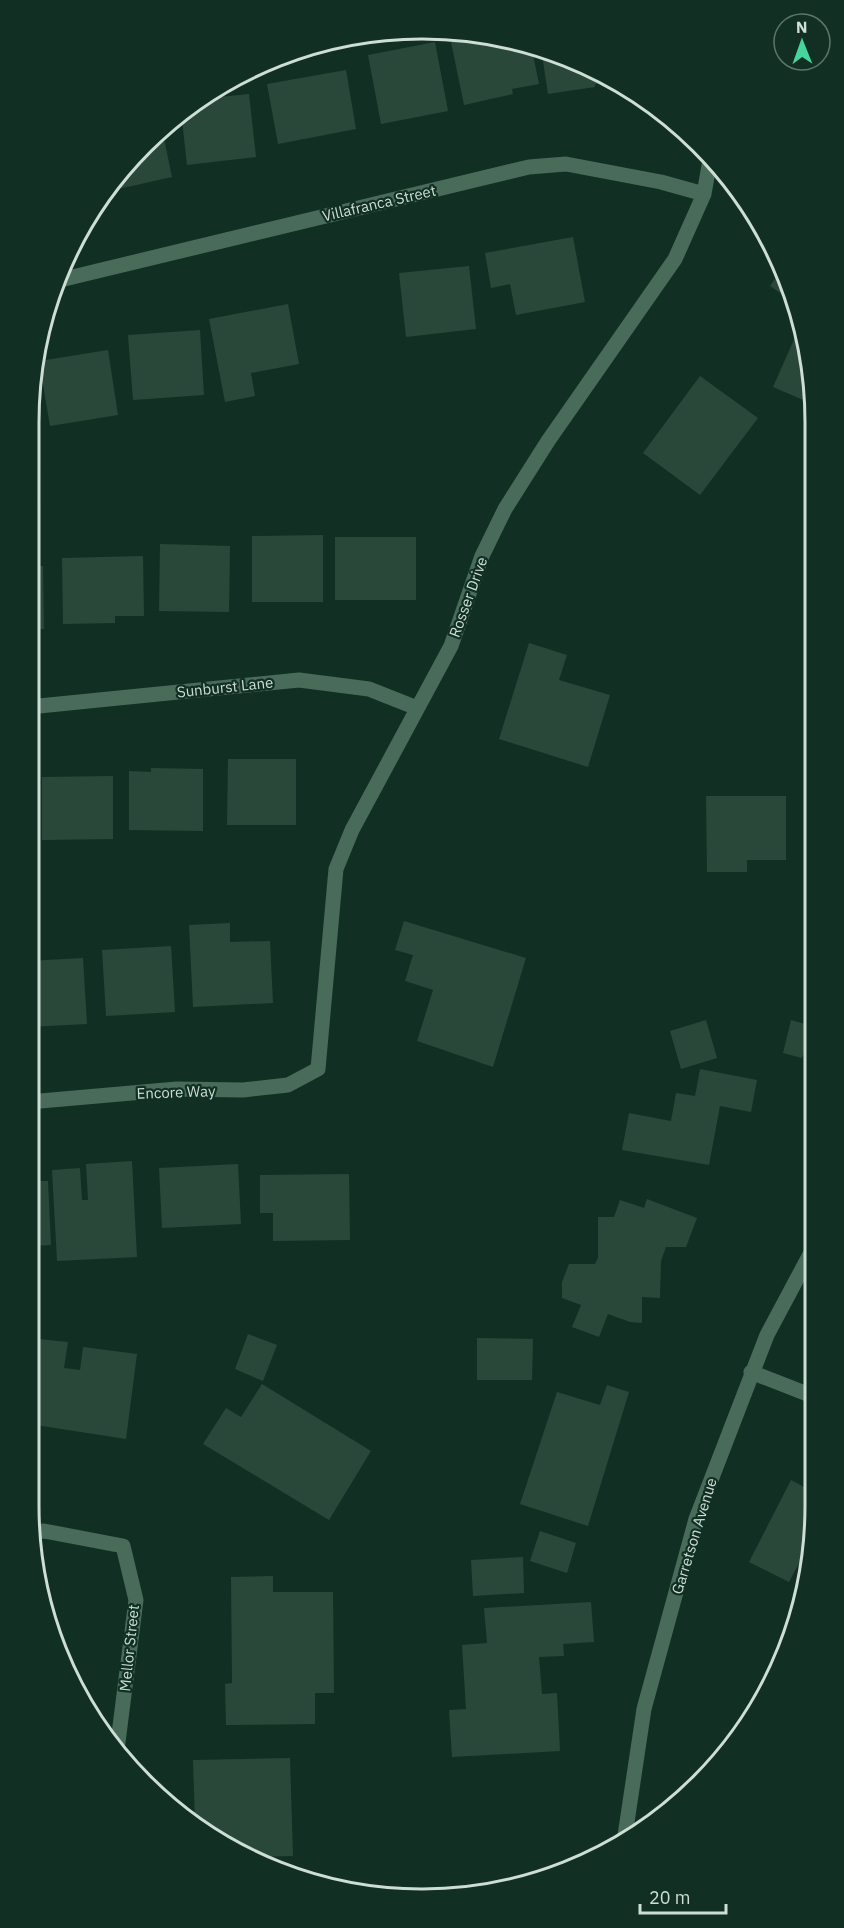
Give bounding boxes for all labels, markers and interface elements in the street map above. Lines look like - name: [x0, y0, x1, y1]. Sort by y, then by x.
- north arrow: [772, 12, 832, 72]
- text: N: [796, 17, 808, 37]
- street label: Villafranca Street: [320, 181, 438, 225]
- street label: Rosser Drive: [445, 554, 491, 640]
- street label: Sunburst Lane: [176, 672, 274, 702]
- street label: Encore Way: [136, 1081, 216, 1103]
- street label: Garretson Avenue: [667, 1475, 721, 1597]
- street label: Mellor Street: [115, 1604, 143, 1692]
- scale bar: [640, 1877, 726, 1915]
- text: 20 m: [649, 1886, 691, 1909]

